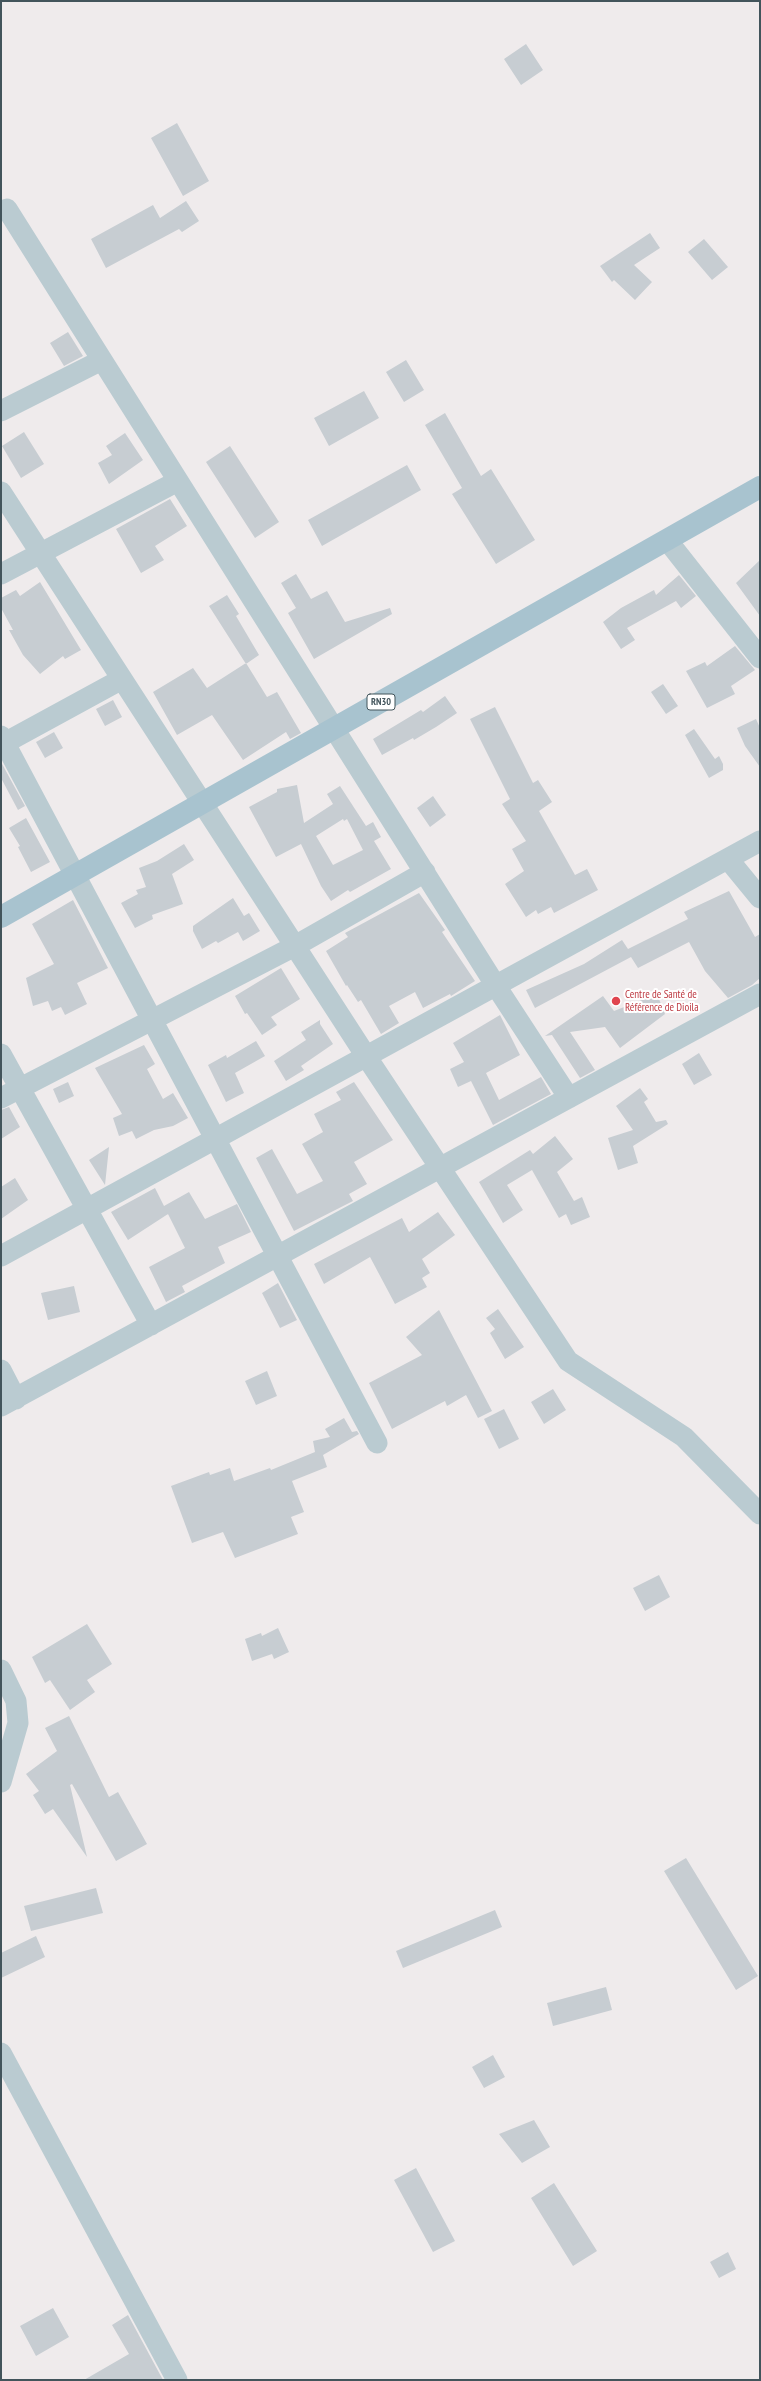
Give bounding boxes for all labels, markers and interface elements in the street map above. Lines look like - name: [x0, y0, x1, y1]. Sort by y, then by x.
- road number: RN30: [367, 694, 395, 710]
- place label: Centre de Santé de Référence de Dioila: [625, 988, 699, 1014]
- marker: Centre de Santé de Référence de Dioila: [610, 995, 622, 1007]

